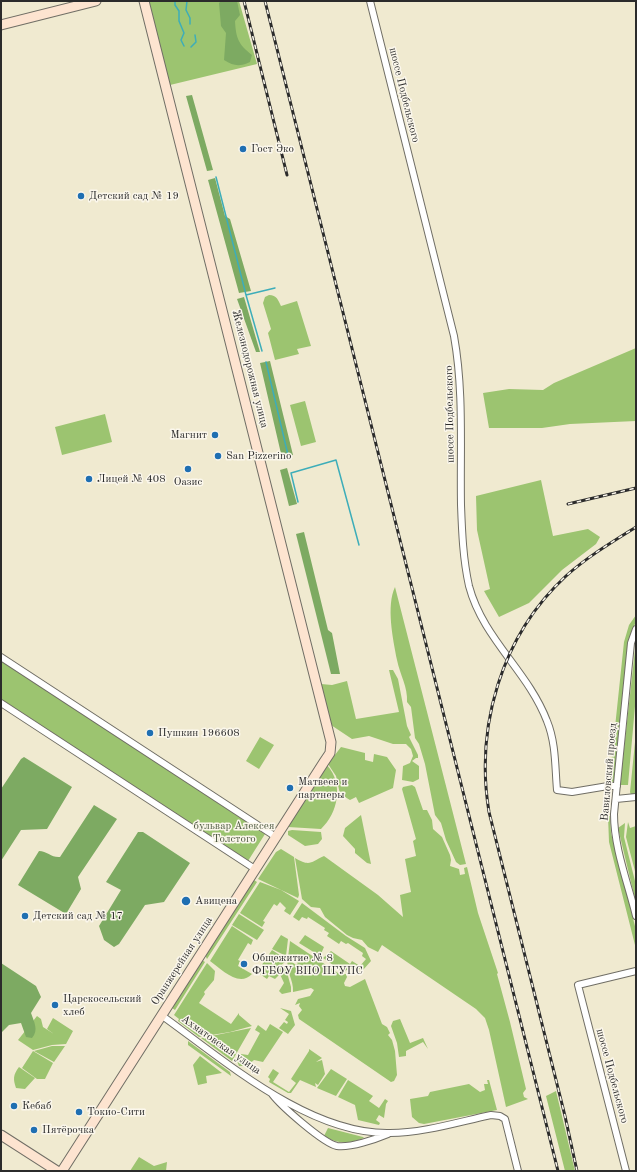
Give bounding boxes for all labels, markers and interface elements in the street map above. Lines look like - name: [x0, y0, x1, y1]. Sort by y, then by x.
- street label: шоссе Подбельского: [386, 46, 422, 144]
- place label: Гост Эко: [251, 142, 294, 156]
- marker: Гост Эко: [238, 144, 248, 154]
- place label: Детский сад № 19: [89, 189, 179, 203]
- marker: Детский сад № 19: [76, 191, 86, 201]
- street label: Железнодорожная улица: [229, 309, 271, 429]
- street label: шоссе Подбельского: [443, 365, 457, 463]
- place label: Магнит: [170, 428, 207, 442]
- marker: Магнит: [210, 430, 220, 440]
- place label: San Pizzerino: [226, 449, 291, 463]
- marker: San Pizzerino: [213, 451, 223, 461]
- marker: Оазис: [183, 464, 193, 474]
- place label: Лицей № 408: [97, 472, 166, 486]
- marker: Лицей № 408: [84, 474, 94, 484]
- place label: Оазис: [174, 475, 202, 489]
- street label: Вавиловский проезд: [598, 723, 620, 821]
- place label: Пушкин 196608: [158, 726, 240, 740]
- marker: Пушкин 196608: [145, 728, 155, 738]
- place label: Матвеев и партнеры: [298, 775, 348, 801]
- marker: Матвеев и партнеры: [285, 783, 295, 793]
- park label: бульвар Алексея Толстого: [194, 819, 274, 845]
- place label: Авицена: [195, 894, 237, 908]
- marker: Авицена: [180, 895, 192, 907]
- place label: Детский сад № 17: [33, 909, 123, 923]
- marker: Детский сад № 17: [20, 911, 30, 921]
- street label: Оранжерейная улица: [148, 914, 216, 1008]
- place label: Общежитие № 8 ФГБОУ ВПО ПГУПС: [252, 951, 363, 977]
- marker: Общежитие № 8 ФГБОУ ВПО ПГУПС: [239, 959, 249, 969]
- place label: Царскосельский хлеб: [63, 992, 141, 1018]
- marker: Царскосельский хлеб: [50, 1000, 60, 1010]
- street label: Ахматовская улица: [179, 1012, 263, 1078]
- street label: шоссе Подбельского: [593, 1027, 631, 1125]
- place label: Кебаб: [22, 1099, 51, 1113]
- marker: Кебаб: [9, 1101, 19, 1111]
- place label: Токио-Сити: [87, 1105, 145, 1119]
- marker: Токио-Сити: [74, 1107, 84, 1117]
- place label: Пятёрочка: [42, 1123, 94, 1137]
- marker: Пятёрочка: [29, 1125, 39, 1135]

